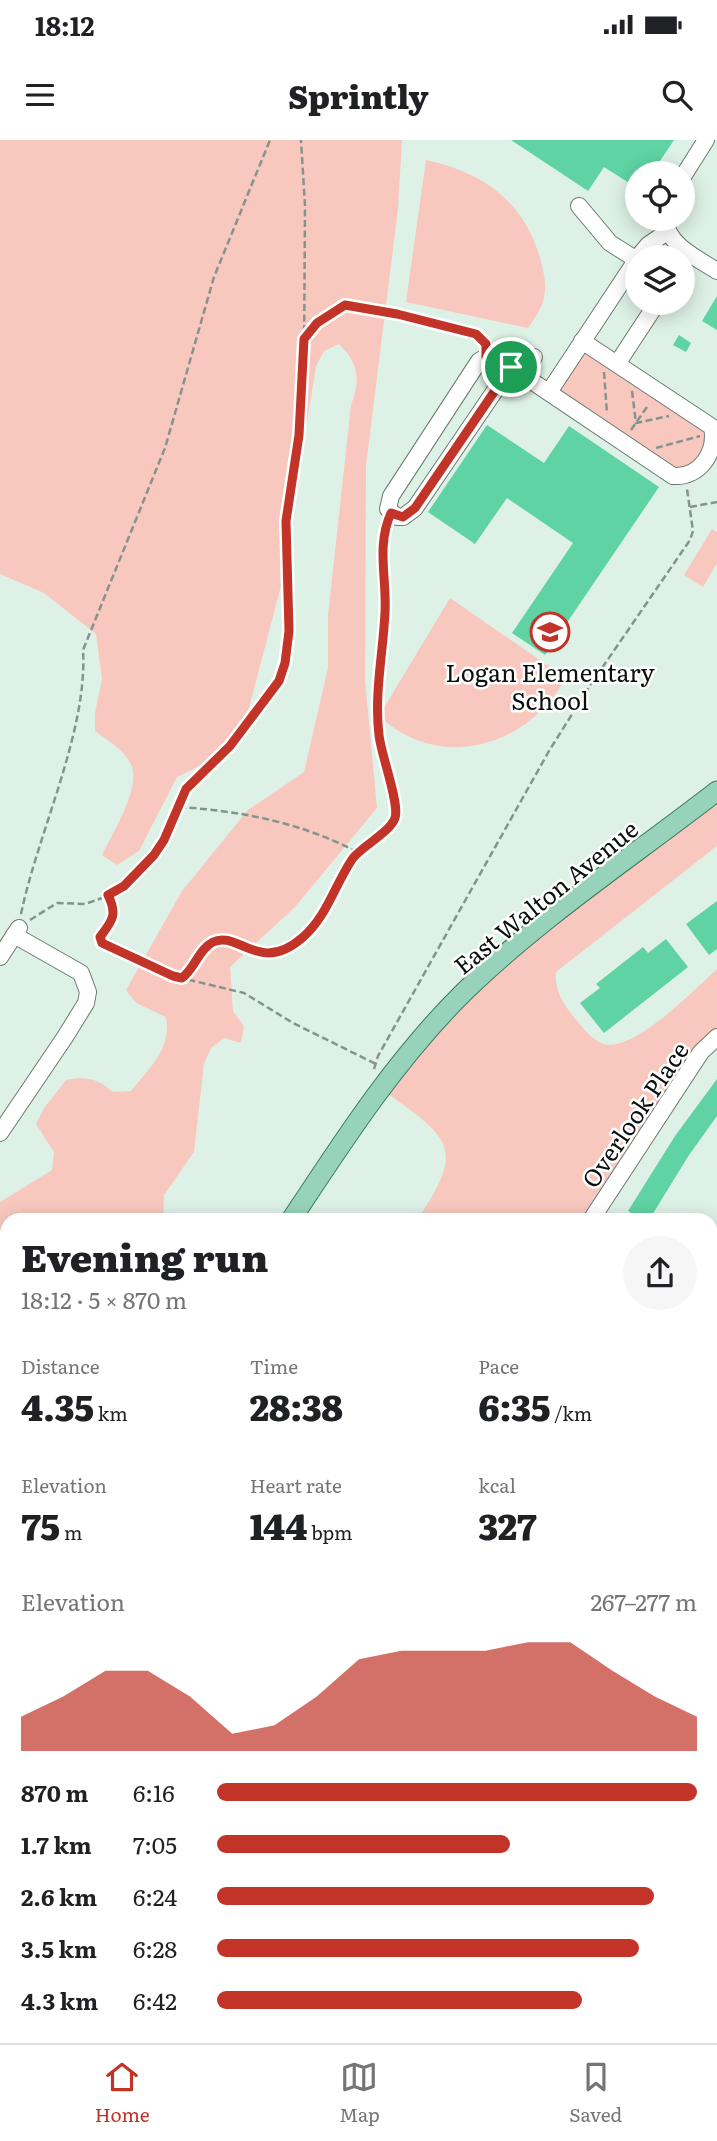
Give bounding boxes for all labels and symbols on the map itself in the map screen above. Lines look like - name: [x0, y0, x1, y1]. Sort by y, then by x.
- pin: [481, 337, 541, 397]
- school or university icon: Logan Elementary School: [529, 611, 571, 653]
- place label: Logan Elementary School: [446, 654, 655, 717]
- street label: East Walton Avenue: [445, 811, 645, 981]
- street label: Overlook Place: [572, 1034, 696, 1194]

